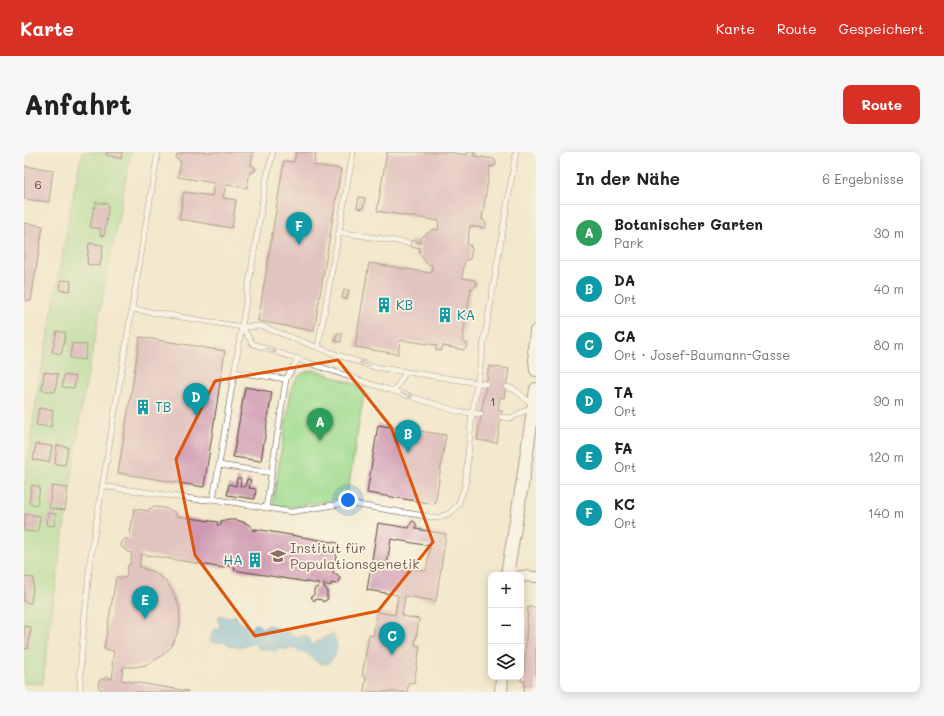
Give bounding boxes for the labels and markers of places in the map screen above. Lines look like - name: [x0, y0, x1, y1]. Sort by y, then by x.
- pin: F: [286, 212, 312, 245]
- place label: KB: [396, 295, 413, 314]
- building icon: KB: [375, 296, 393, 314]
- place label: KA: [457, 305, 475, 324]
- building icon: KA: [436, 306, 454, 324]
- pin: D: [183, 383, 209, 416]
- place label: TB: [155, 397, 172, 416]
- building icon: TB: [134, 398, 152, 416]
- pin: A: [307, 408, 333, 441]
- pin: B: [395, 420, 421, 453]
- place label: Institut für Populationsgenetik: [290, 538, 420, 573]
- school or university icon: Institut für Populationsgenetik: [269, 547, 287, 565]
- place label: HA: [223, 550, 243, 569]
- building icon: HA: [246, 551, 264, 569]
- pin: E: [132, 586, 158, 619]
- pin: C: [379, 622, 405, 655]

